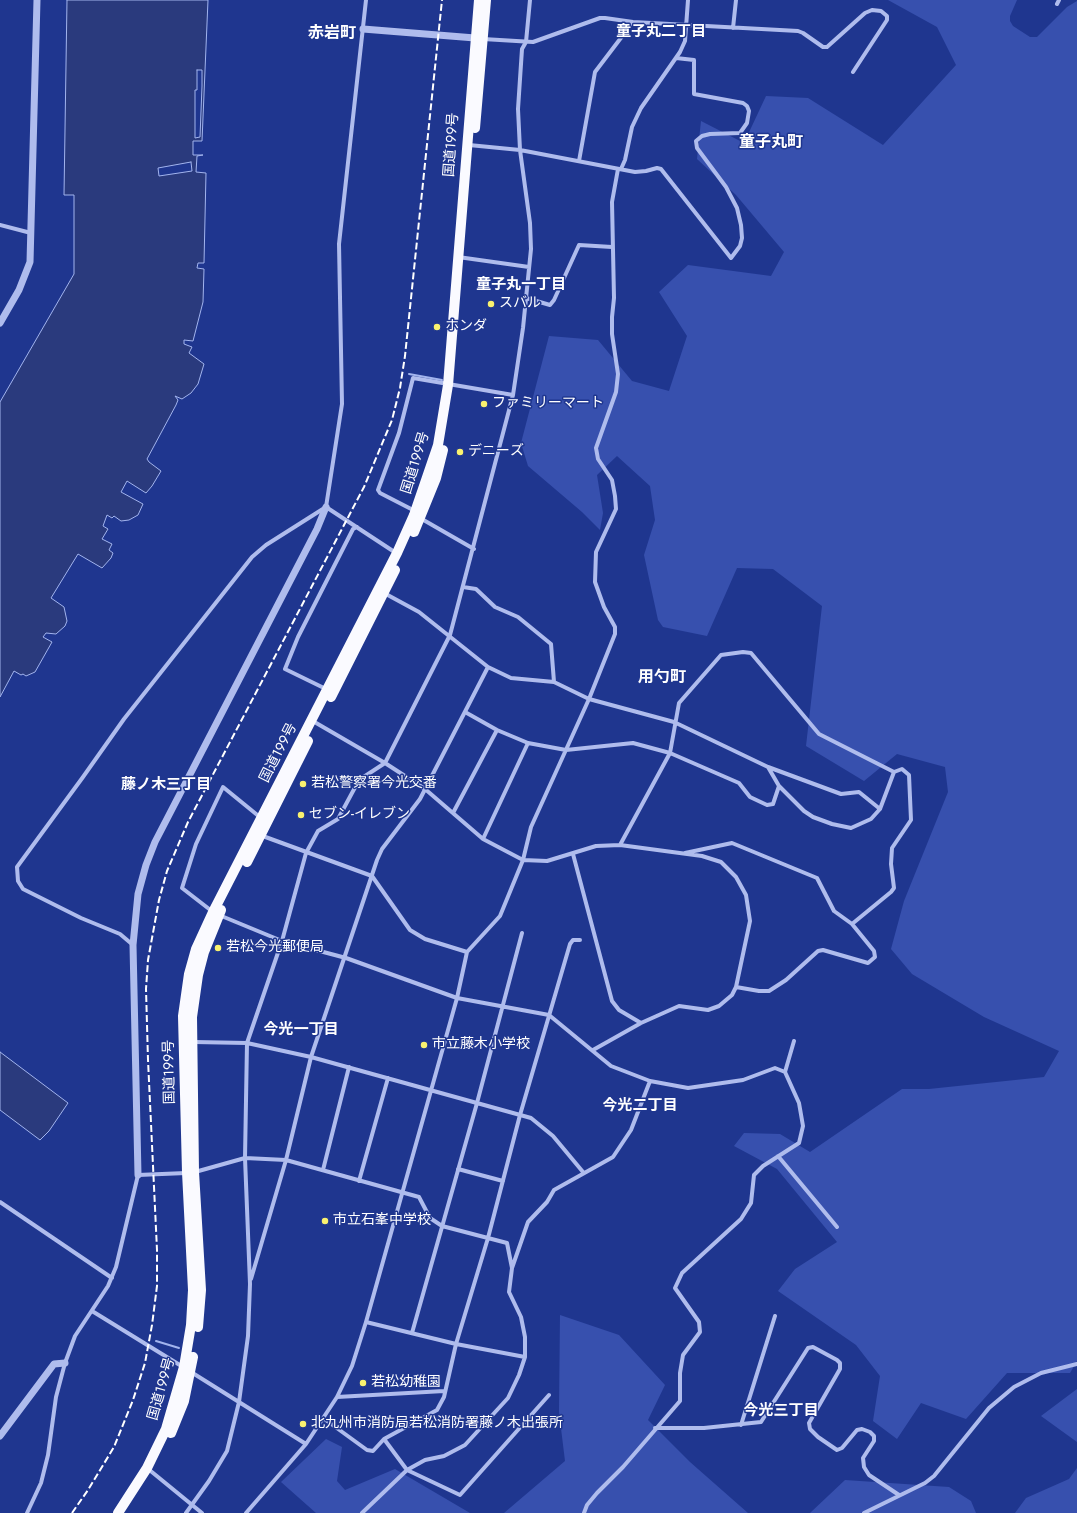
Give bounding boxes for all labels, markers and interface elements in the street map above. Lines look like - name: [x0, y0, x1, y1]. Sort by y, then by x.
- district label: 童子丸二丁目: [616, 23, 706, 41]
- district label: 赤岩町: [308, 24, 356, 44]
- street label: 国道199号: [441, 112, 463, 178]
- district label: 童子丸町: [739, 133, 803, 153]
- district label: 童子丸一丁目: [476, 276, 566, 294]
- place label: スバル: [499, 296, 541, 312]
- marker: スバル: [486, 299, 496, 309]
- place label: ホンダ: [445, 319, 487, 335]
- marker: ホンダ: [432, 322, 442, 332]
- place label: ファミリーマート: [492, 396, 604, 412]
- marker: ファミリーマート: [479, 399, 489, 409]
- street label: 国道199号: [399, 430, 433, 496]
- place label: デニーズ: [468, 444, 524, 460]
- marker: デニーズ: [455, 447, 465, 457]
- district label: 用勺町: [638, 668, 686, 688]
- street label: 国道199号: [257, 720, 301, 786]
- district label: 藤ノ木三丁目: [121, 776, 211, 794]
- place label: 若松警察署今光交番: [311, 776, 437, 792]
- marker: 若松警察署今光交番: [298, 779, 308, 789]
- place label: セブン-イレブン: [309, 807, 410, 823]
- marker: セブン-イレブン: [296, 810, 306, 820]
- place label: 若松今光郵便局: [226, 940, 324, 956]
- marker: 若松今光郵便局: [213, 943, 223, 953]
- district label: 今光一丁目: [264, 1021, 338, 1039]
- place label: 市立藤木小学校: [432, 1037, 530, 1053]
- street label: 国道199号: [161, 1040, 179, 1104]
- marker: 市立藤木小学校: [419, 1040, 429, 1050]
- district label: 今光二丁目: [603, 1097, 677, 1115]
- place label: 市立石峯中学校: [333, 1213, 431, 1229]
- marker: 市立石峯中学校: [320, 1216, 330, 1226]
- street label: 国道199号: [145, 1356, 179, 1422]
- place label: 若松幼稚園: [371, 1375, 441, 1391]
- marker: 若松幼稚園: [358, 1378, 368, 1388]
- district label: 今光三丁目: [744, 1402, 818, 1420]
- place label: 北九州市消防局若松消防署藤ノ木出張所: [311, 1416, 563, 1432]
- marker: 北九州市消防局若松消防署藤ノ木出張所: [298, 1419, 308, 1429]

